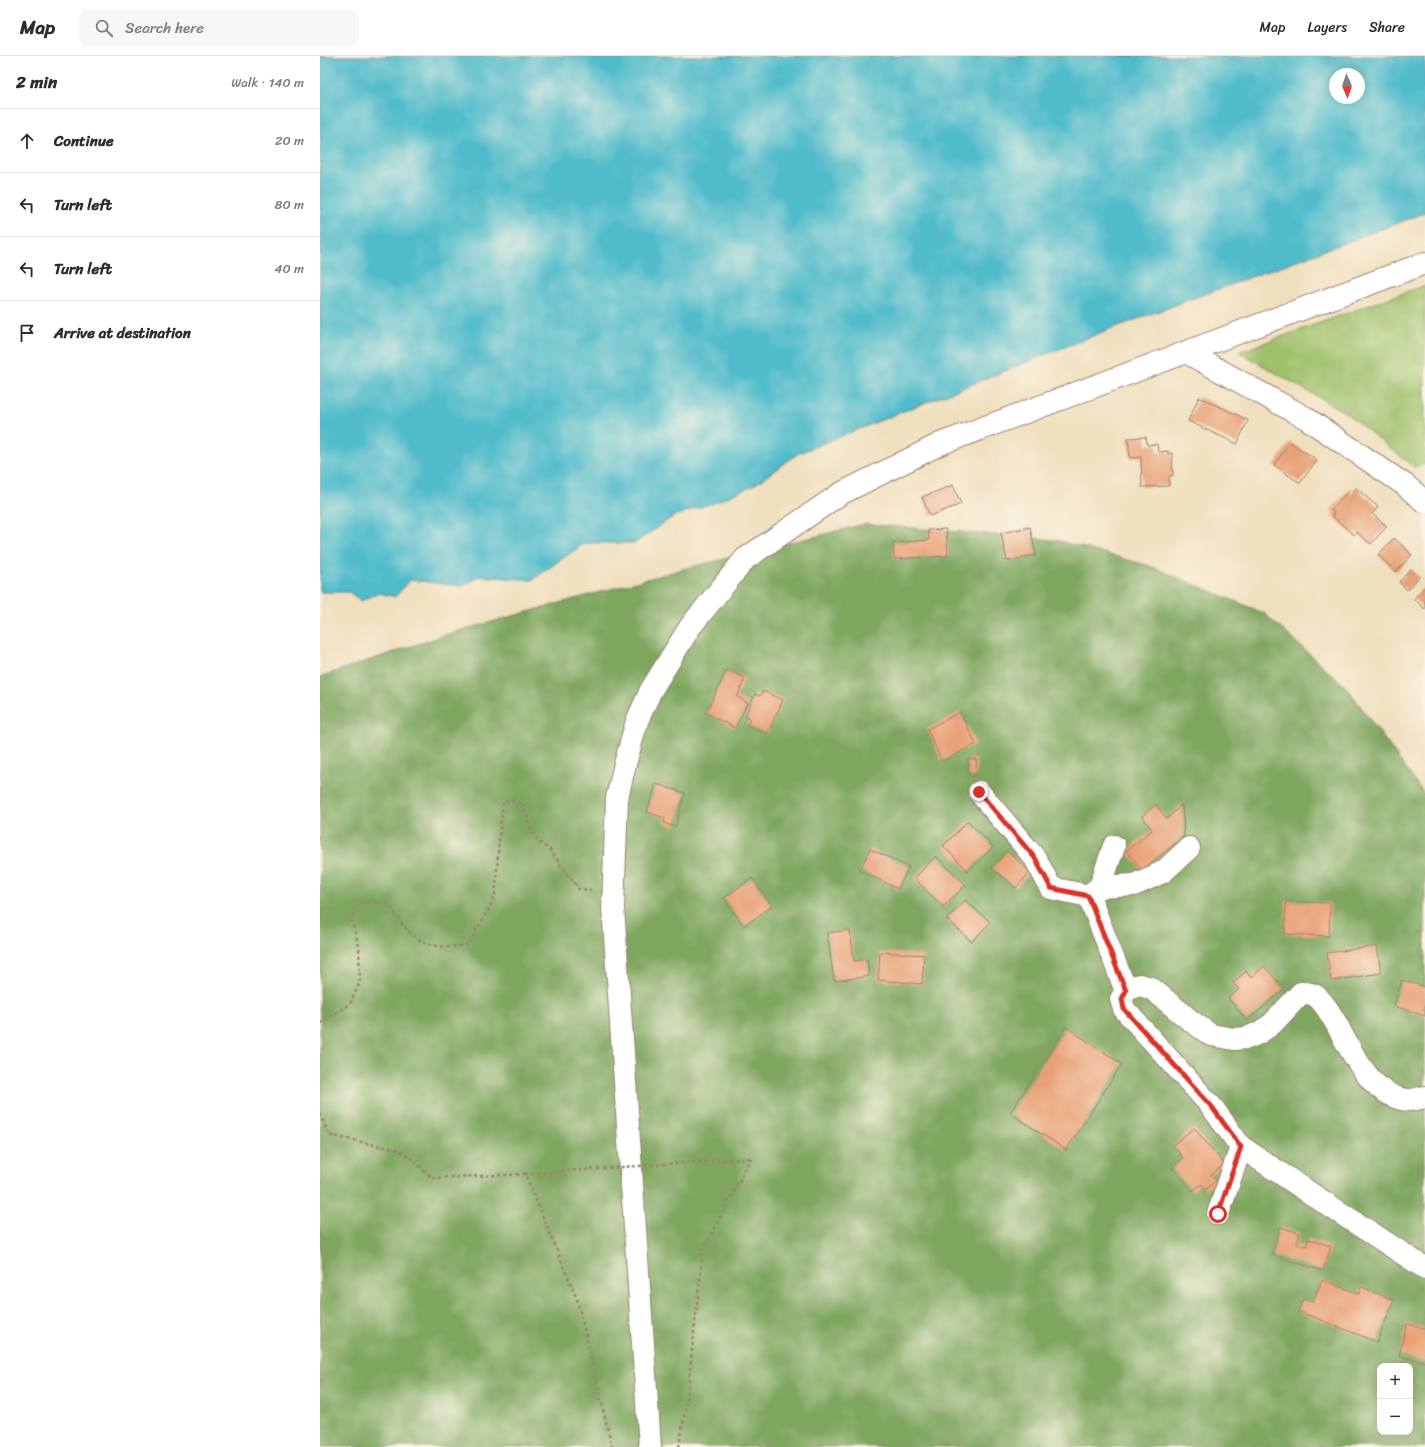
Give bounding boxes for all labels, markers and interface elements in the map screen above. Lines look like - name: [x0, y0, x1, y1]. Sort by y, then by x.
- search box: [79, 10, 359, 46]
- text: Map: [20, 11, 55, 44]
- text: Search here: [125, 15, 204, 41]
- text: Map: [1260, 15, 1285, 40]
- text: Layers: [1307, 15, 1347, 40]
- text: Share: [1369, 15, 1405, 40]
- icon: search: [93, 17, 115, 39]
- text: 2 min: [16, 67, 57, 97]
- north arrow: [1329, 68, 1365, 104]
- text: Walk · 140 m: [231, 71, 304, 94]
- text: Continue: [54, 128, 114, 154]
- text: 20 m: [275, 129, 304, 152]
- icon: ahead: [16, 130, 38, 152]
- text: Turn left: [54, 192, 112, 218]
- text: 80 m: [275, 193, 304, 216]
- icon: left: [16, 194, 38, 216]
- text: Turn left: [54, 256, 112, 282]
- text: 40 m: [274, 257, 304, 280]
- icon: left: [16, 258, 38, 280]
- text: Arrive at destination: [54, 320, 191, 346]
- icon: arrive: [16, 322, 38, 344]
- route end: [970, 783, 988, 801]
- route start: [1209, 1205, 1227, 1223]
- map controls: [1377, 1363, 1413, 1435]
- button: +: [1377, 1363, 1413, 1399]
- button: −: [1377, 1399, 1413, 1435]

